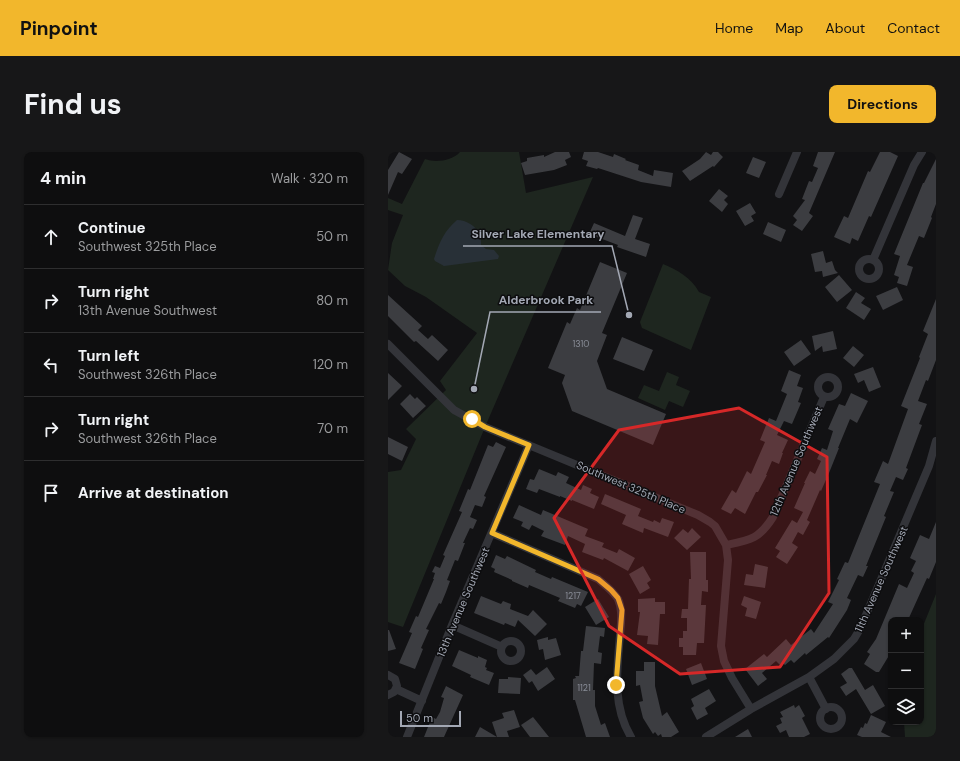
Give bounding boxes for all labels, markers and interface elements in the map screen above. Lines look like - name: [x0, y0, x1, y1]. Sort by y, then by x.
- text: Pinpoint: [20, 16, 98, 41]
- text: Home: [715, 19, 753, 37]
- text: Map: [775, 19, 803, 37]
- text: About: [825, 19, 865, 37]
- text: Contact: [887, 19, 940, 37]
- button: Directions: [829, 85, 936, 123]
- text: Find us: [24, 86, 122, 123]
- text: 4 min: [40, 167, 86, 189]
- text: Walk · 320 m: [271, 170, 348, 187]
- text: Continue: [78, 218, 146, 238]
- callout: Silver Lake Elementary: [463, 222, 612, 246]
- icon: ahead: [40, 226, 62, 248]
- text: Silver Lake Elementary: [471, 226, 605, 242]
- text: 50 m: [316, 228, 348, 245]
- text: Southwest 325th Place: [78, 238, 217, 255]
- text: Turn right: [78, 282, 149, 302]
- callout: Alderbrook Park: [490, 288, 601, 312]
- icon: right: [40, 290, 62, 312]
- text: 80 m: [316, 292, 348, 309]
- text: Alderbrook Park: [499, 292, 593, 308]
- text: 13th Avenue Southwest: [78, 302, 217, 319]
- house number: 1310: [573, 338, 589, 350]
- text: Turn left: [78, 346, 139, 366]
- icon: left: [40, 354, 62, 376]
- text: 120 m: [313, 356, 348, 373]
- text: Southwest 326th Place: [78, 366, 217, 383]
- street label: 12th Avenue Southwest: [767, 404, 825, 518]
- text: Turn right: [78, 410, 149, 430]
- route start: [463, 410, 481, 428]
- icon: right: [40, 418, 62, 440]
- text: 70 m: [317, 420, 348, 437]
- text: Southwest 326th Place: [78, 430, 217, 447]
- street label: Southwest 325th Place: [574, 458, 688, 516]
- icon: arrive: [40, 482, 62, 504]
- text: Arrive at destination: [78, 483, 229, 503]
- street label: 11th Avenue Southwest: [851, 524, 911, 634]
- street label: 13th Avenue Southwest: [434, 545, 492, 659]
- house number: 1217: [565, 590, 581, 602]
- map controls: [888, 617, 924, 725]
- button: +: [888, 617, 924, 653]
- button: −: [888, 653, 924, 689]
- route end: [607, 676, 625, 694]
- house number: 1121: [577, 682, 591, 694]
- button: layers: [888, 689, 924, 725]
- scale bar: [400, 709, 461, 728]
- text: 50 m: [406, 711, 433, 725]

